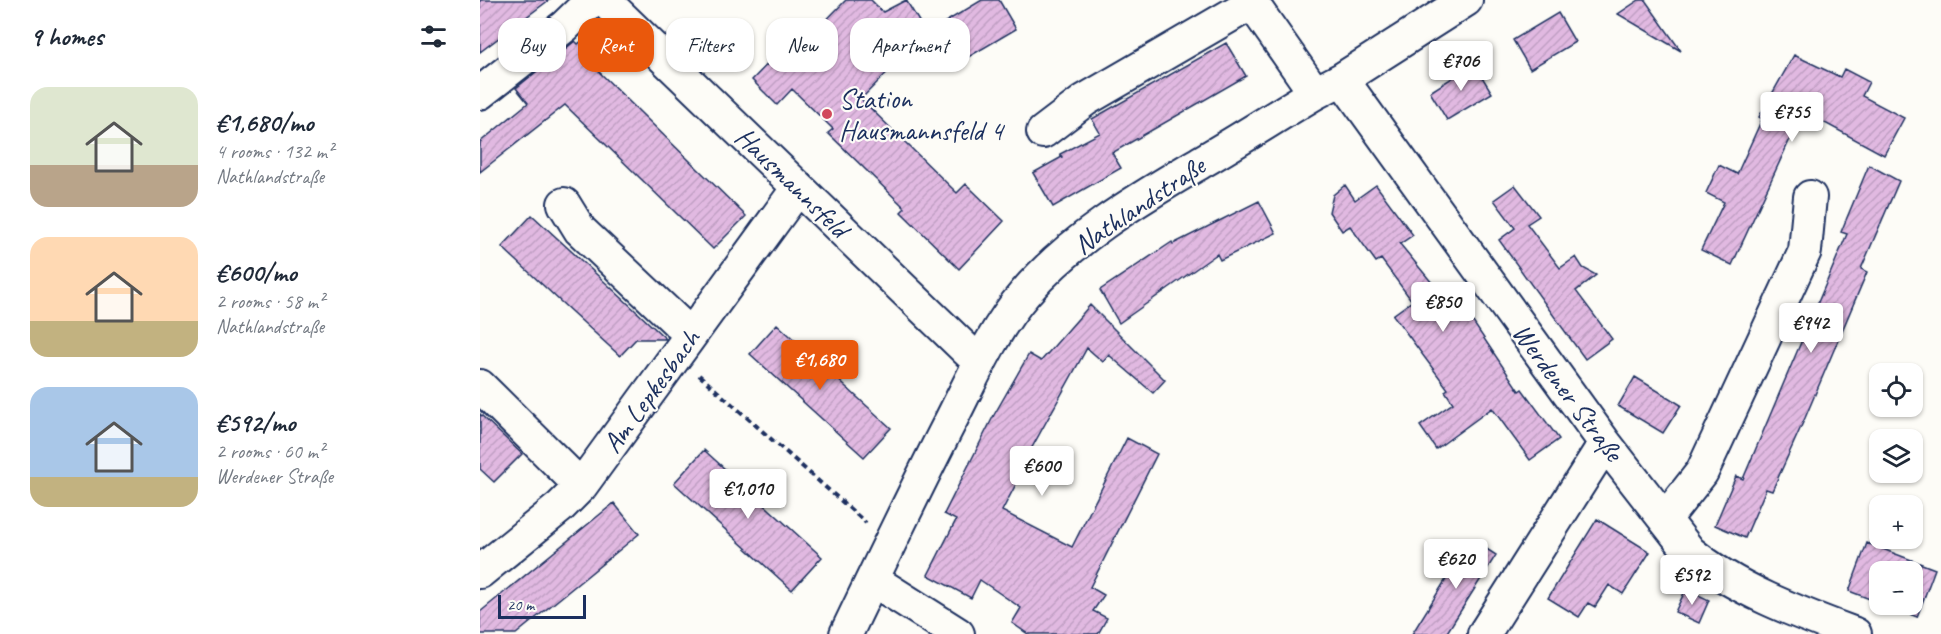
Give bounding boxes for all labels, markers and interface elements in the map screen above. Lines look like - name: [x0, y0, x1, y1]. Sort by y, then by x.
- chip: Buy: [498, 18, 566, 72]
- chip: Rent: [578, 18, 654, 72]
- chip: Filters: [666, 18, 754, 72]
- chip: New: [766, 18, 838, 72]
- chip: Apartment: [850, 18, 970, 72]
- text: 9 homes: [30, 20, 103, 53]
- icon: filters: [417, 20, 450, 53]
- pin: €706: [1425, 41, 1497, 92]
- text: €706: [1443, 48, 1479, 73]
- place label: Station Hausmannsfeld 4: [839, 81, 1005, 148]
- pin: €755: [1756, 92, 1828, 143]
- text: €755: [1774, 99, 1810, 124]
- text: €1,680/mo: [216, 106, 314, 139]
- marker: Station Hausmannsfeld 4: [820, 107, 834, 121]
- icon: home: [78, 111, 150, 183]
- street label: Hausmannsfeld: [728, 119, 859, 248]
- text: 4 rooms · 132 m²: [216, 139, 333, 164]
- street label: Nathlandstraße: [1067, 147, 1213, 262]
- text: Nathlandstraße: [216, 164, 324, 189]
- text: €600/mo: [216, 256, 297, 289]
- icon: home: [78, 261, 150, 333]
- pin: €850: [1407, 282, 1479, 333]
- text: 2 rooms · 58 m²: [216, 289, 324, 314]
- text: €850: [1425, 289, 1461, 314]
- pin: €942: [1775, 303, 1847, 354]
- text: €942: [1793, 310, 1829, 335]
- text: Nathlandstraße: [216, 314, 324, 339]
- street label: Werdener Straße: [1505, 316, 1632, 469]
- street label: Am Lepkesbach: [594, 321, 709, 460]
- pin: €1,680: [771, 340, 869, 391]
- text: €1,680: [795, 347, 845, 372]
- map controls: [1869, 363, 1923, 615]
- button: locate: [1869, 363, 1923, 417]
- text: €592/mo: [216, 406, 295, 439]
- icon: home: [78, 411, 150, 483]
- button: layers: [1869, 429, 1923, 483]
- text: 2 rooms · 60 m²: [216, 439, 324, 464]
- pin: €600: [1006, 446, 1078, 497]
- text: €600: [1024, 453, 1060, 478]
- text: Werdener Straße: [216, 464, 333, 489]
- pin: €1,010: [699, 469, 797, 520]
- text: €1,010: [724, 476, 772, 501]
- button: +: [1869, 495, 1923, 549]
- pin: €620: [1420, 539, 1492, 590]
- text: €620: [1438, 546, 1474, 571]
- pin: €592: [1656, 555, 1728, 606]
- button: −: [1869, 561, 1923, 615]
- text: €592: [1674, 562, 1710, 587]
- scale bar: [498, 592, 586, 620]
- text: 20 m: [507, 595, 534, 615]

